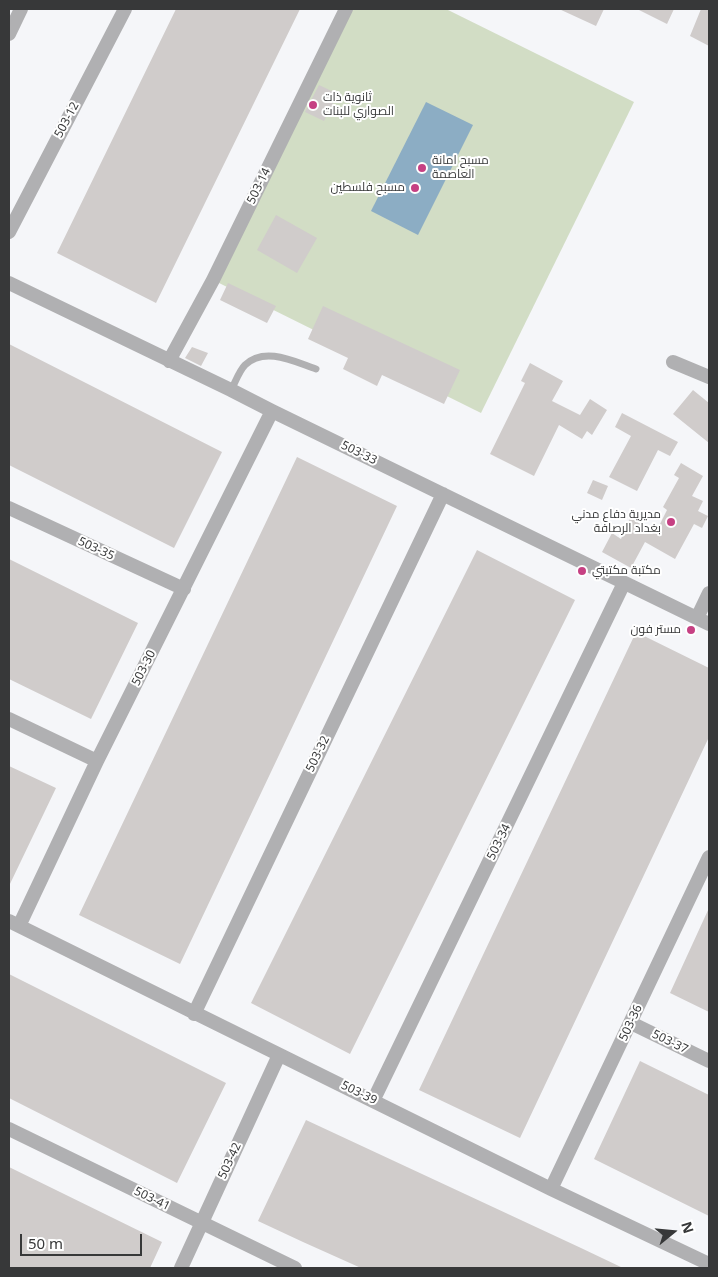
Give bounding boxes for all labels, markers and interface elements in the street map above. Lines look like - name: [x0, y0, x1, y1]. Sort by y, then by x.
- place label: ثانوية ذات الصواري للبنات: [323, 91, 394, 119]
- marker: ثانوية ذات الصواري للبنات: [307, 99, 319, 111]
- street label: 503-12: [52, 100, 82, 140]
- place label: مسبح امانة العاصمة: [432, 154, 489, 182]
- marker: مسبح امانة العاصمة: [416, 162, 428, 174]
- street label: 503-14: [244, 166, 274, 206]
- place label: مسبح فلسطين: [331, 181, 405, 195]
- marker: مسبح فلسطين: [409, 182, 421, 194]
- street label: 503-33: [339, 438, 379, 468]
- place label: مديرية دفاع مدني بغداد الرصافة: [572, 508, 661, 536]
- marker: مديرية دفاع مدني بغداد الرصافة: [665, 516, 677, 528]
- street label: 503-35: [76, 534, 116, 564]
- place label: مكتبة مكتبتي: [592, 564, 661, 578]
- marker: مكتبة مكتبتي: [576, 565, 588, 577]
- place label: مستر فون: [631, 623, 681, 637]
- marker: مستر فون: [685, 624, 697, 636]
- street label: 503-30: [129, 648, 159, 688]
- street label: 503-32: [303, 734, 333, 774]
- street label: 503-34: [484, 822, 514, 862]
- street label: 503-36: [616, 1003, 646, 1043]
- street label: 503-37: [650, 1027, 690, 1057]
- street label: 503-39: [339, 1078, 379, 1108]
- street label: 503-42: [215, 1141, 245, 1181]
- street label: 503-41: [132, 1184, 172, 1214]
- north arrow: [648, 1207, 698, 1257]
- text: N: [677, 1219, 699, 1236]
- scale bar: [22, 1224, 145, 1256]
- text: 50 m: [28, 1233, 63, 1253]

